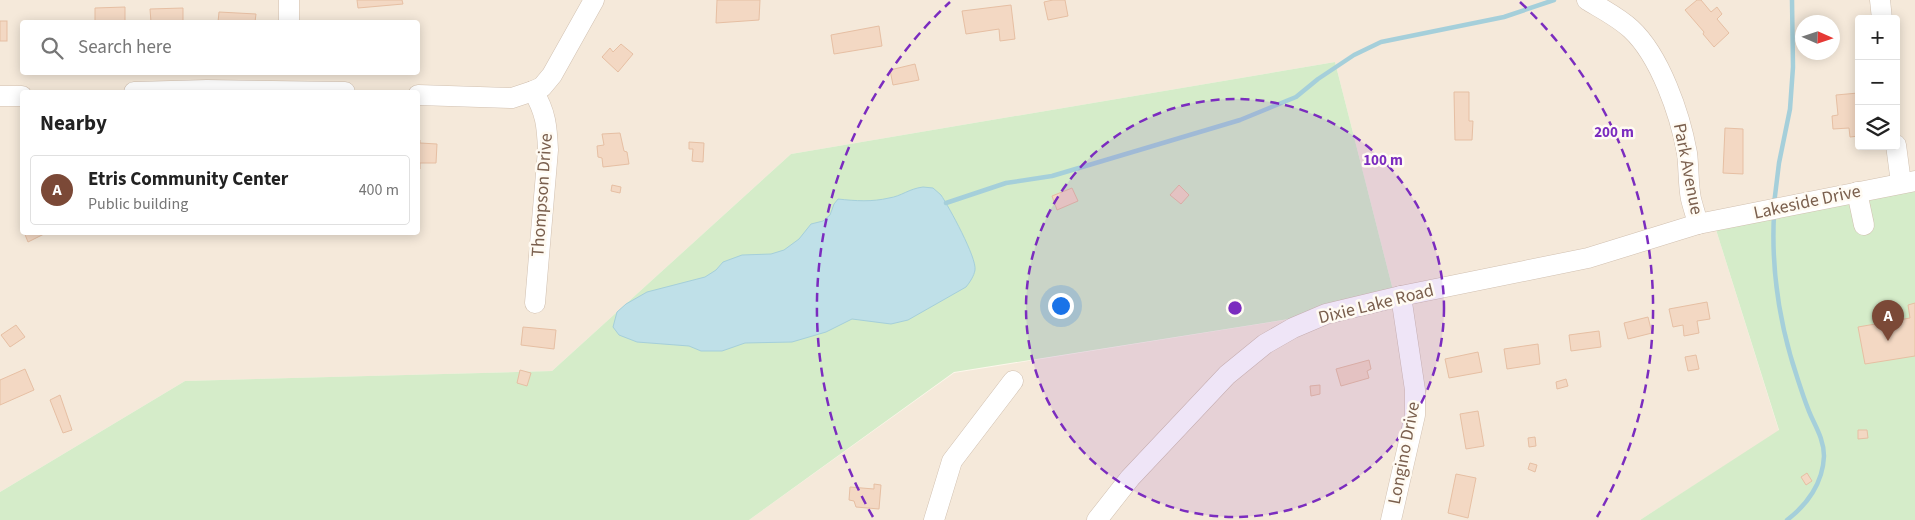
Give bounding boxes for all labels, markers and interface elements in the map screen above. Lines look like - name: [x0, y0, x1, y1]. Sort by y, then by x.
- north arrow: [1795, 15, 1840, 60]
- map controls: [1855, 15, 1900, 150]
- button: +: [1855, 15, 1900, 60]
- search box: [20, 20, 420, 75]
- icon: search: [38, 34, 66, 62]
- text: Search here: [78, 34, 172, 61]
- button: −: [1855, 60, 1900, 105]
- button: layers: [1855, 105, 1900, 150]
- text: Nearby: [40, 108, 107, 138]
- street label: Park Avenue: [1667, 121, 1709, 217]
- text: 200 m: [1594, 122, 1634, 143]
- street label: Thompson Drive: [525, 132, 559, 258]
- text: 100 m: [1363, 150, 1403, 171]
- text: Etris Community Center: [88, 166, 288, 193]
- street label: Lakeside Drive: [1751, 178, 1863, 226]
- text: A: [52, 179, 62, 201]
- text: 400 m: [359, 179, 399, 201]
- text: Public building: [88, 193, 188, 215]
- street label: Dixie Lake Road: [1316, 278, 1436, 330]
- your location: [1048, 293, 1074, 319]
- centre of rings: [1226, 299, 1244, 317]
- pin: A: [1872, 300, 1904, 341]
- street label: Longino Drive: [1382, 400, 1426, 506]

